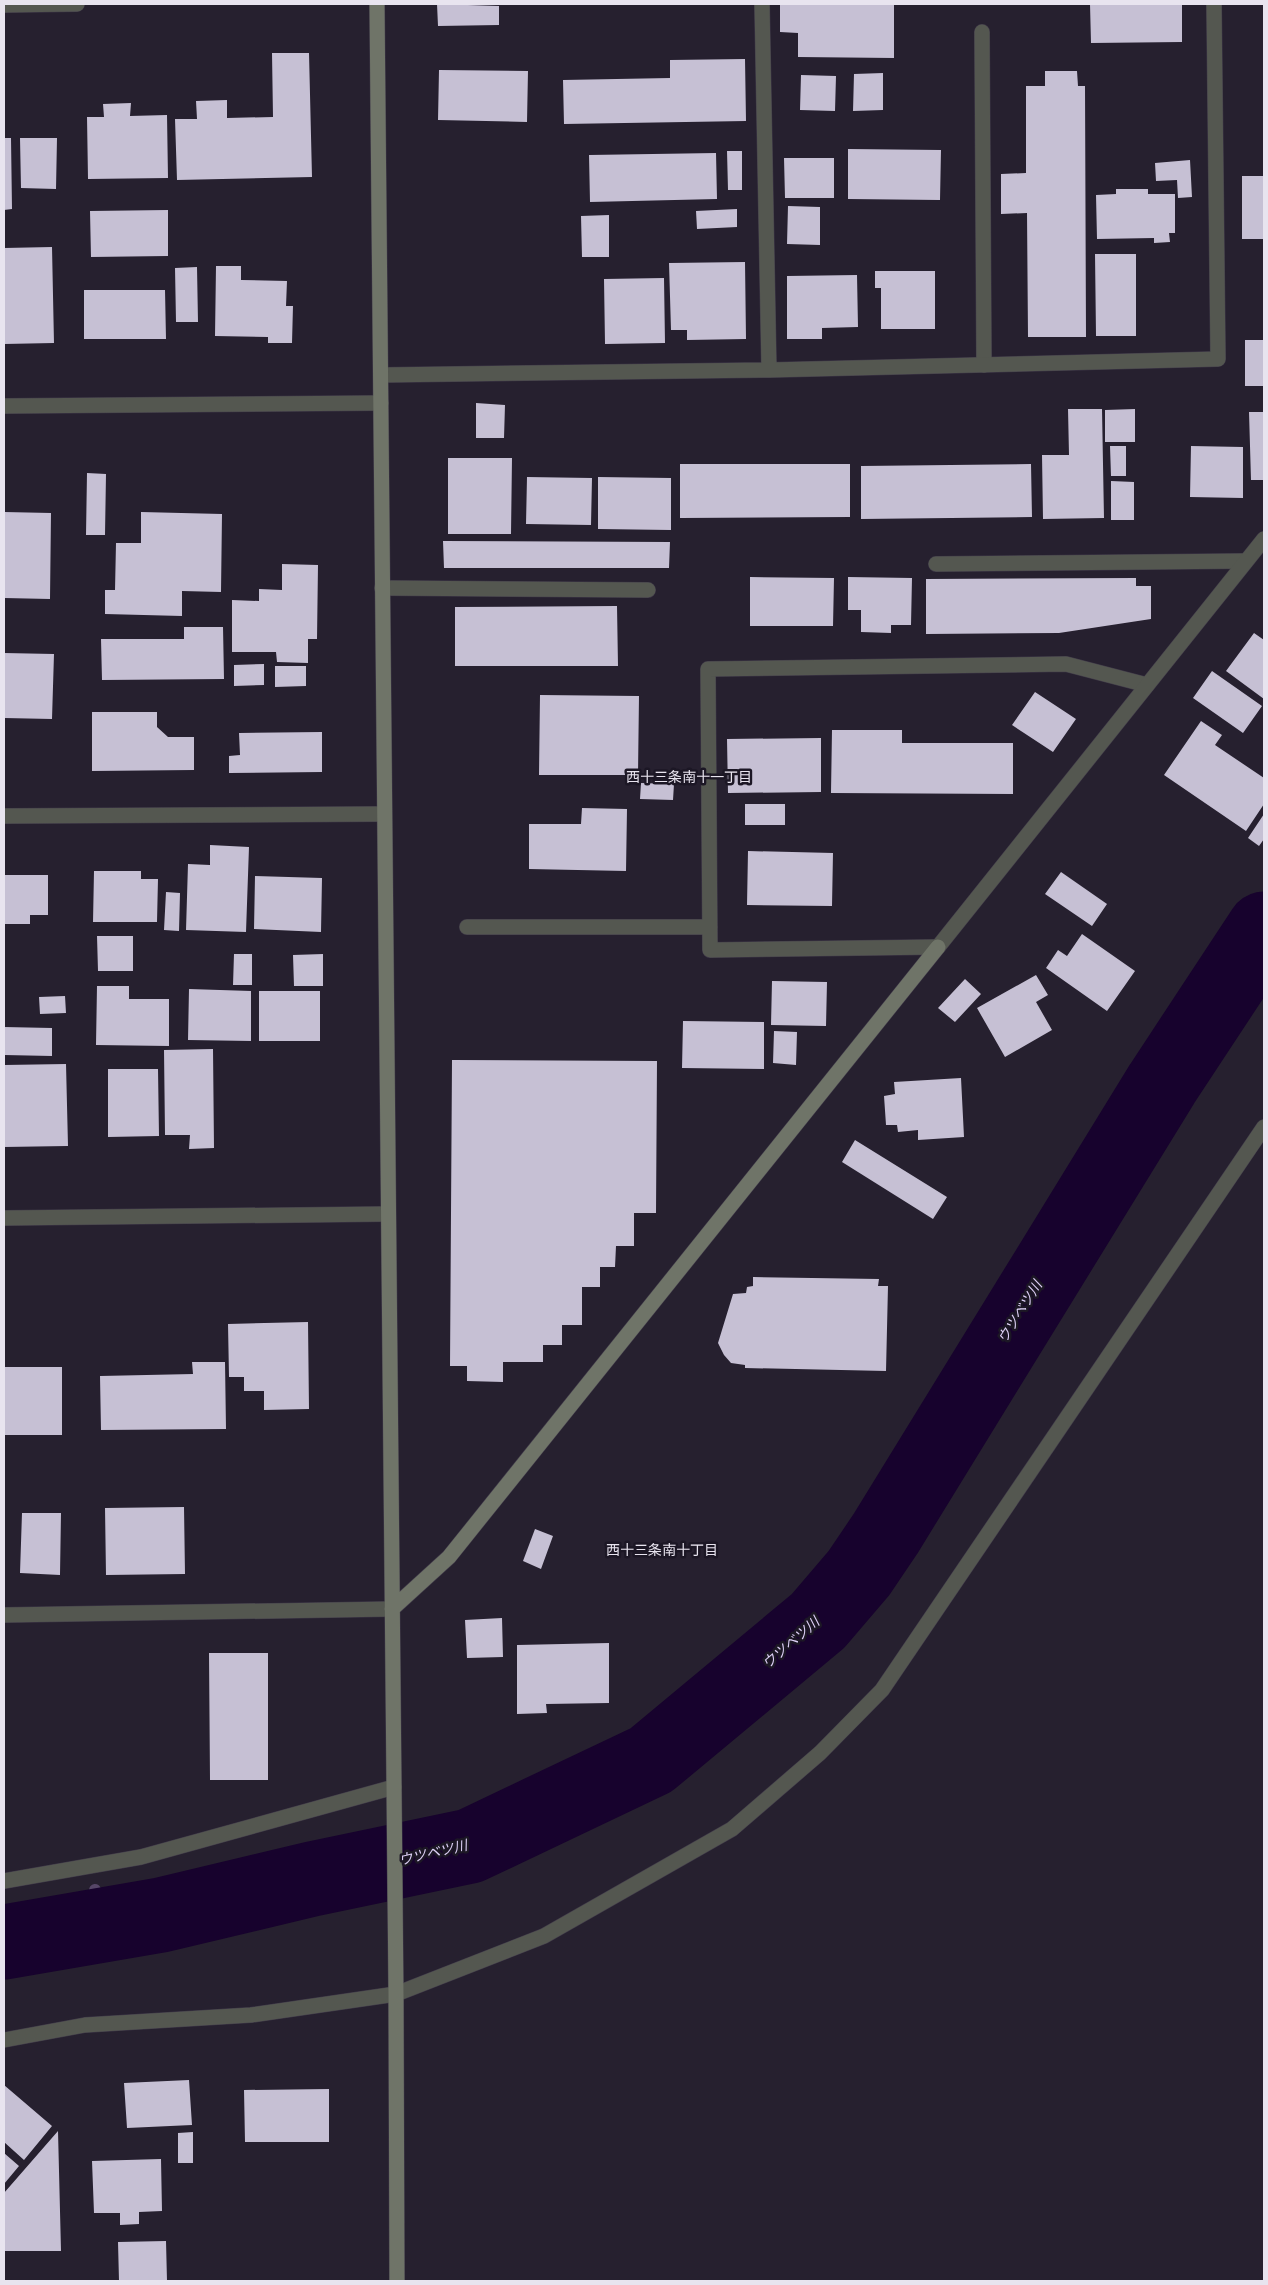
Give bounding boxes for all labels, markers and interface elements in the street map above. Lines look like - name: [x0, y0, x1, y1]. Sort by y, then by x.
- district label: 西十三条南十一丁目: [626, 769, 752, 786]
- water label: ウツベツ川: [994, 1276, 1047, 1346]
- district label: 西十三条南十丁目: [606, 1542, 718, 1559]
- water label: ウツベツ川: [759, 1612, 825, 1672]
- water label: ウツベツ川: [397, 1836, 471, 1869]

